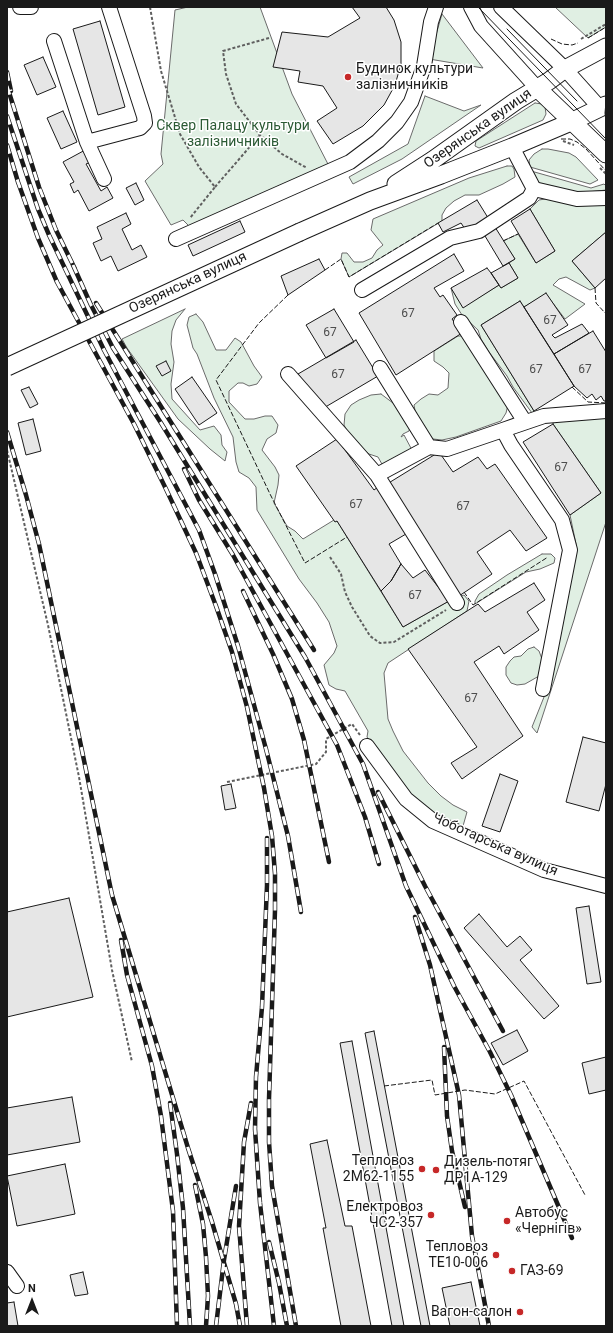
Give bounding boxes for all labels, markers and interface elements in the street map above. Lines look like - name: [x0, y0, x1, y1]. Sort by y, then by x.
- place label: Будинок культури залізничників: [356, 61, 473, 94]
- marker: Будинок культури залізничників: [343, 72, 353, 82]
- street label: Озерянська вулиця: [421, 85, 535, 173]
- park label: Сквер Палацу культури залізничників: [156, 118, 310, 150]
- street label: Озерянська вулиця: [127, 248, 249, 318]
- house number: 67: [401, 307, 415, 321]
- house number: 67: [543, 314, 557, 328]
- house number: 67: [323, 326, 337, 340]
- house number: 67: [529, 363, 543, 377]
- house number: 67: [578, 363, 592, 377]
- house number: 67: [331, 368, 345, 382]
- house number: 67: [554, 461, 568, 475]
- house number: 67: [349, 498, 363, 512]
- house number: 67: [456, 500, 470, 514]
- house number: 67: [408, 589, 422, 603]
- house number: 67: [464, 692, 478, 706]
- street label: Чоботарська вулиця: [430, 810, 560, 880]
- place label: Тепловоз 2М62-1155: [343, 1153, 414, 1186]
- place label: Дизель-потяг ДР1А-129: [444, 1154, 533, 1186]
- marker: Тепловоз 2М62-1155: [417, 1164, 427, 1174]
- marker: Дизель-потяг ДР1А-129: [431, 1165, 441, 1175]
- place label: Електровоз ЧС2-357: [346, 1199, 423, 1232]
- place label: Автобус «Чернігів»: [515, 1205, 582, 1238]
- marker: Електровоз ЧС2-357: [426, 1210, 436, 1220]
- marker: Автобус «Чернігів»: [502, 1216, 512, 1226]
- place label: Тепловоз ТЕ10-006: [426, 1239, 488, 1272]
- marker: Тепловоз ТЕ10-006: [491, 1250, 501, 1260]
- place label: ГАЗ-69: [520, 1263, 564, 1279]
- marker: ГАЗ-69: [507, 1266, 517, 1276]
- north arrow: [12, 1281, 52, 1321]
- text: N: [28, 1282, 36, 1295]
- place label: Вагон-салон: [431, 1304, 512, 1320]
- marker: Вагон-салон: [515, 1307, 525, 1317]

